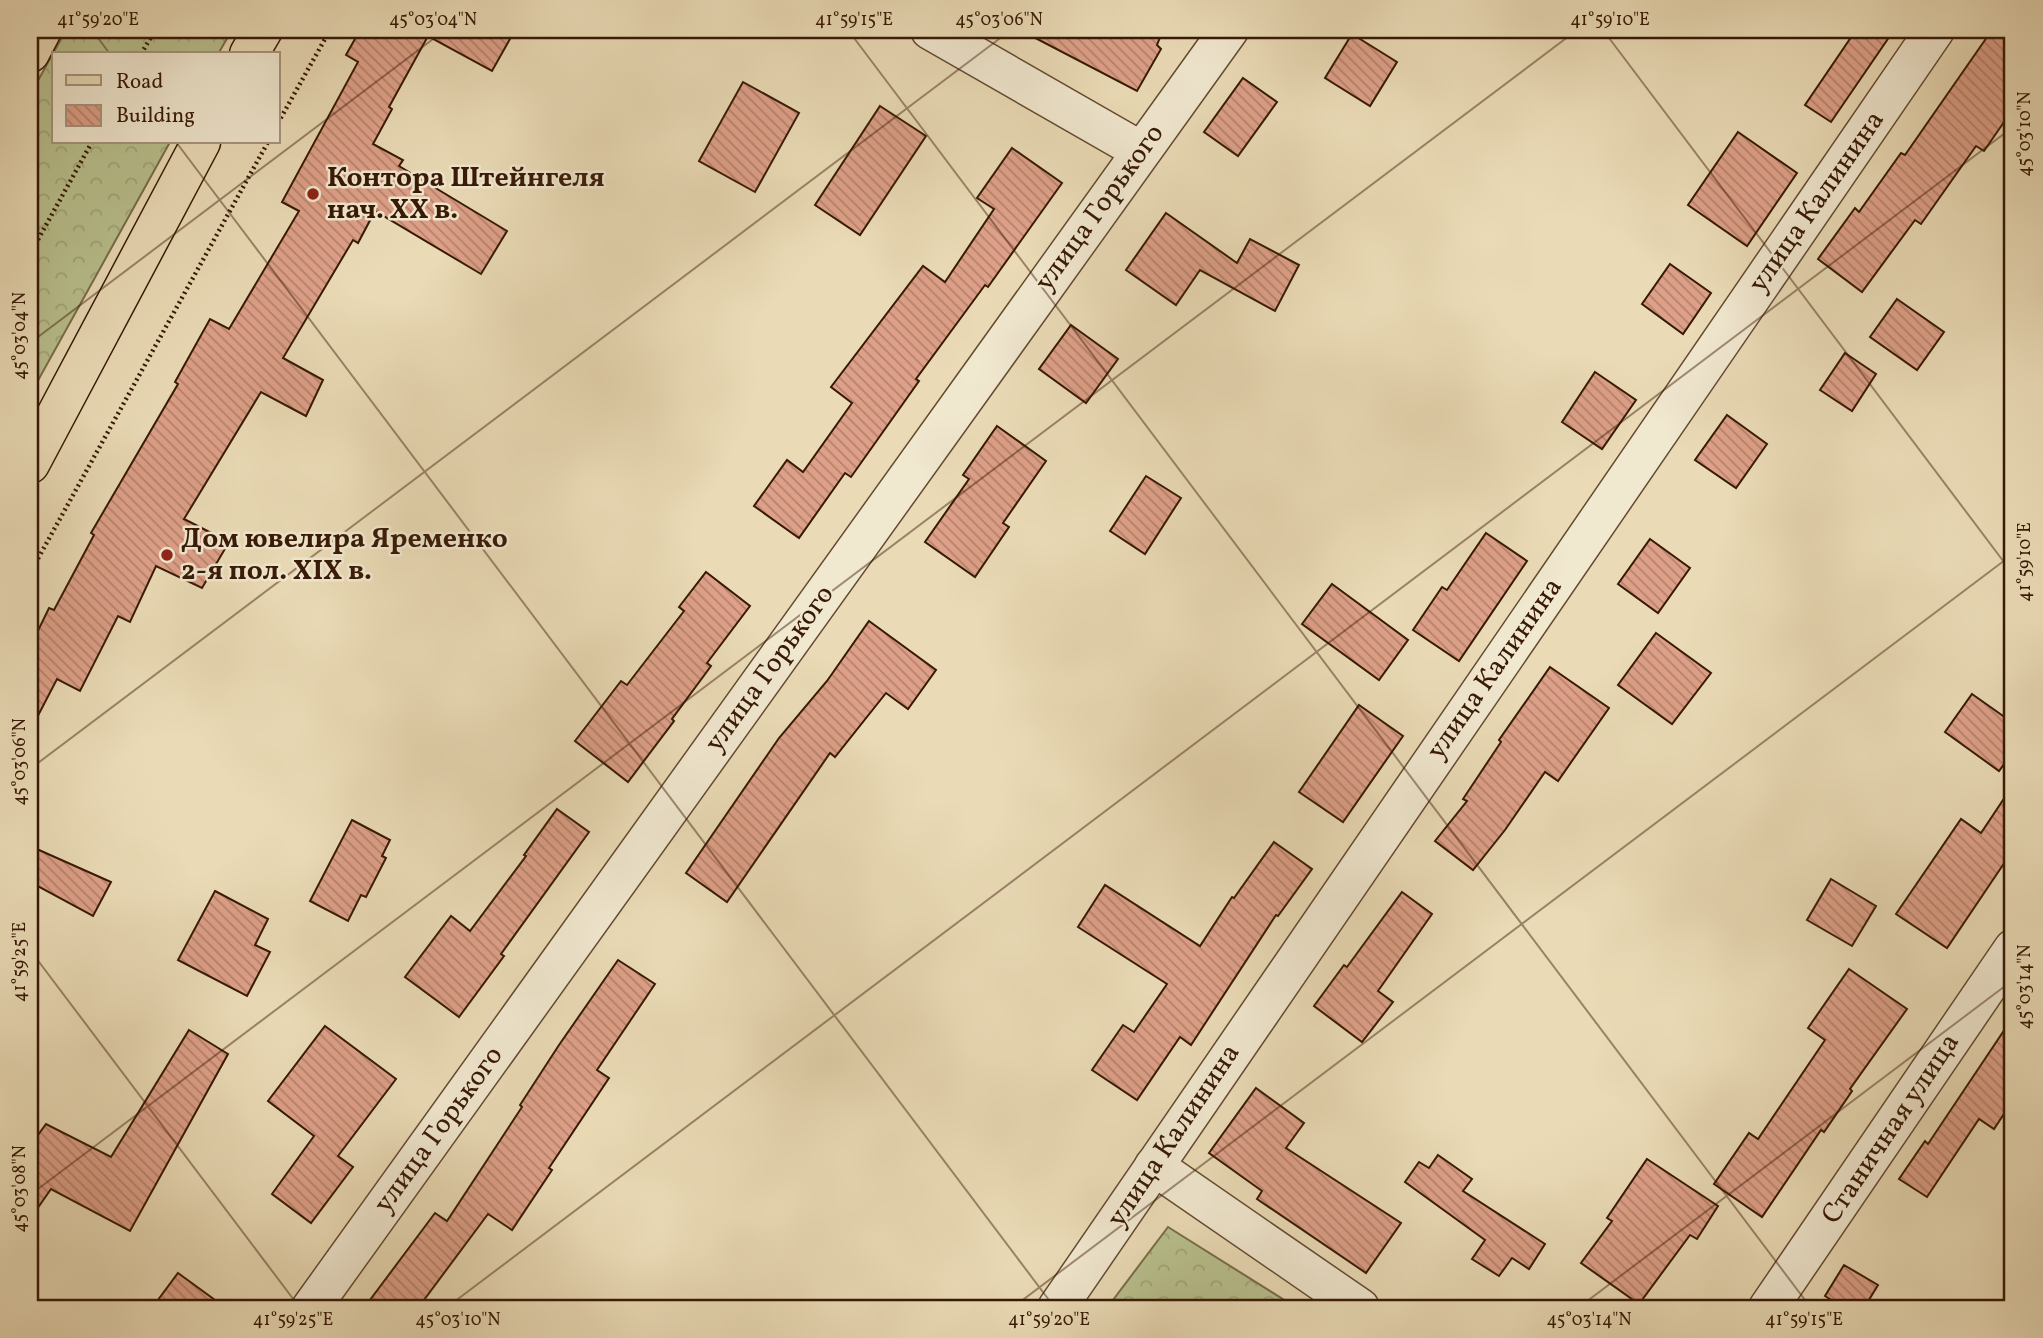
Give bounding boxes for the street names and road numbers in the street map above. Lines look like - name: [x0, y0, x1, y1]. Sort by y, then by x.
- street label: улица Калинина: [1740, 103, 1894, 301]
- street label: улица Горького: [1026, 116, 1174, 300]
- street label: улица Калинина: [1418, 570, 1572, 768]
- street label: улица Горького: [696, 577, 844, 761]
- street label: Станичная улица: [1813, 1026, 1969, 1232]
- street label: улица Калинина: [1098, 1036, 1250, 1236]
- street label: улица Горького: [365, 1038, 513, 1222]

